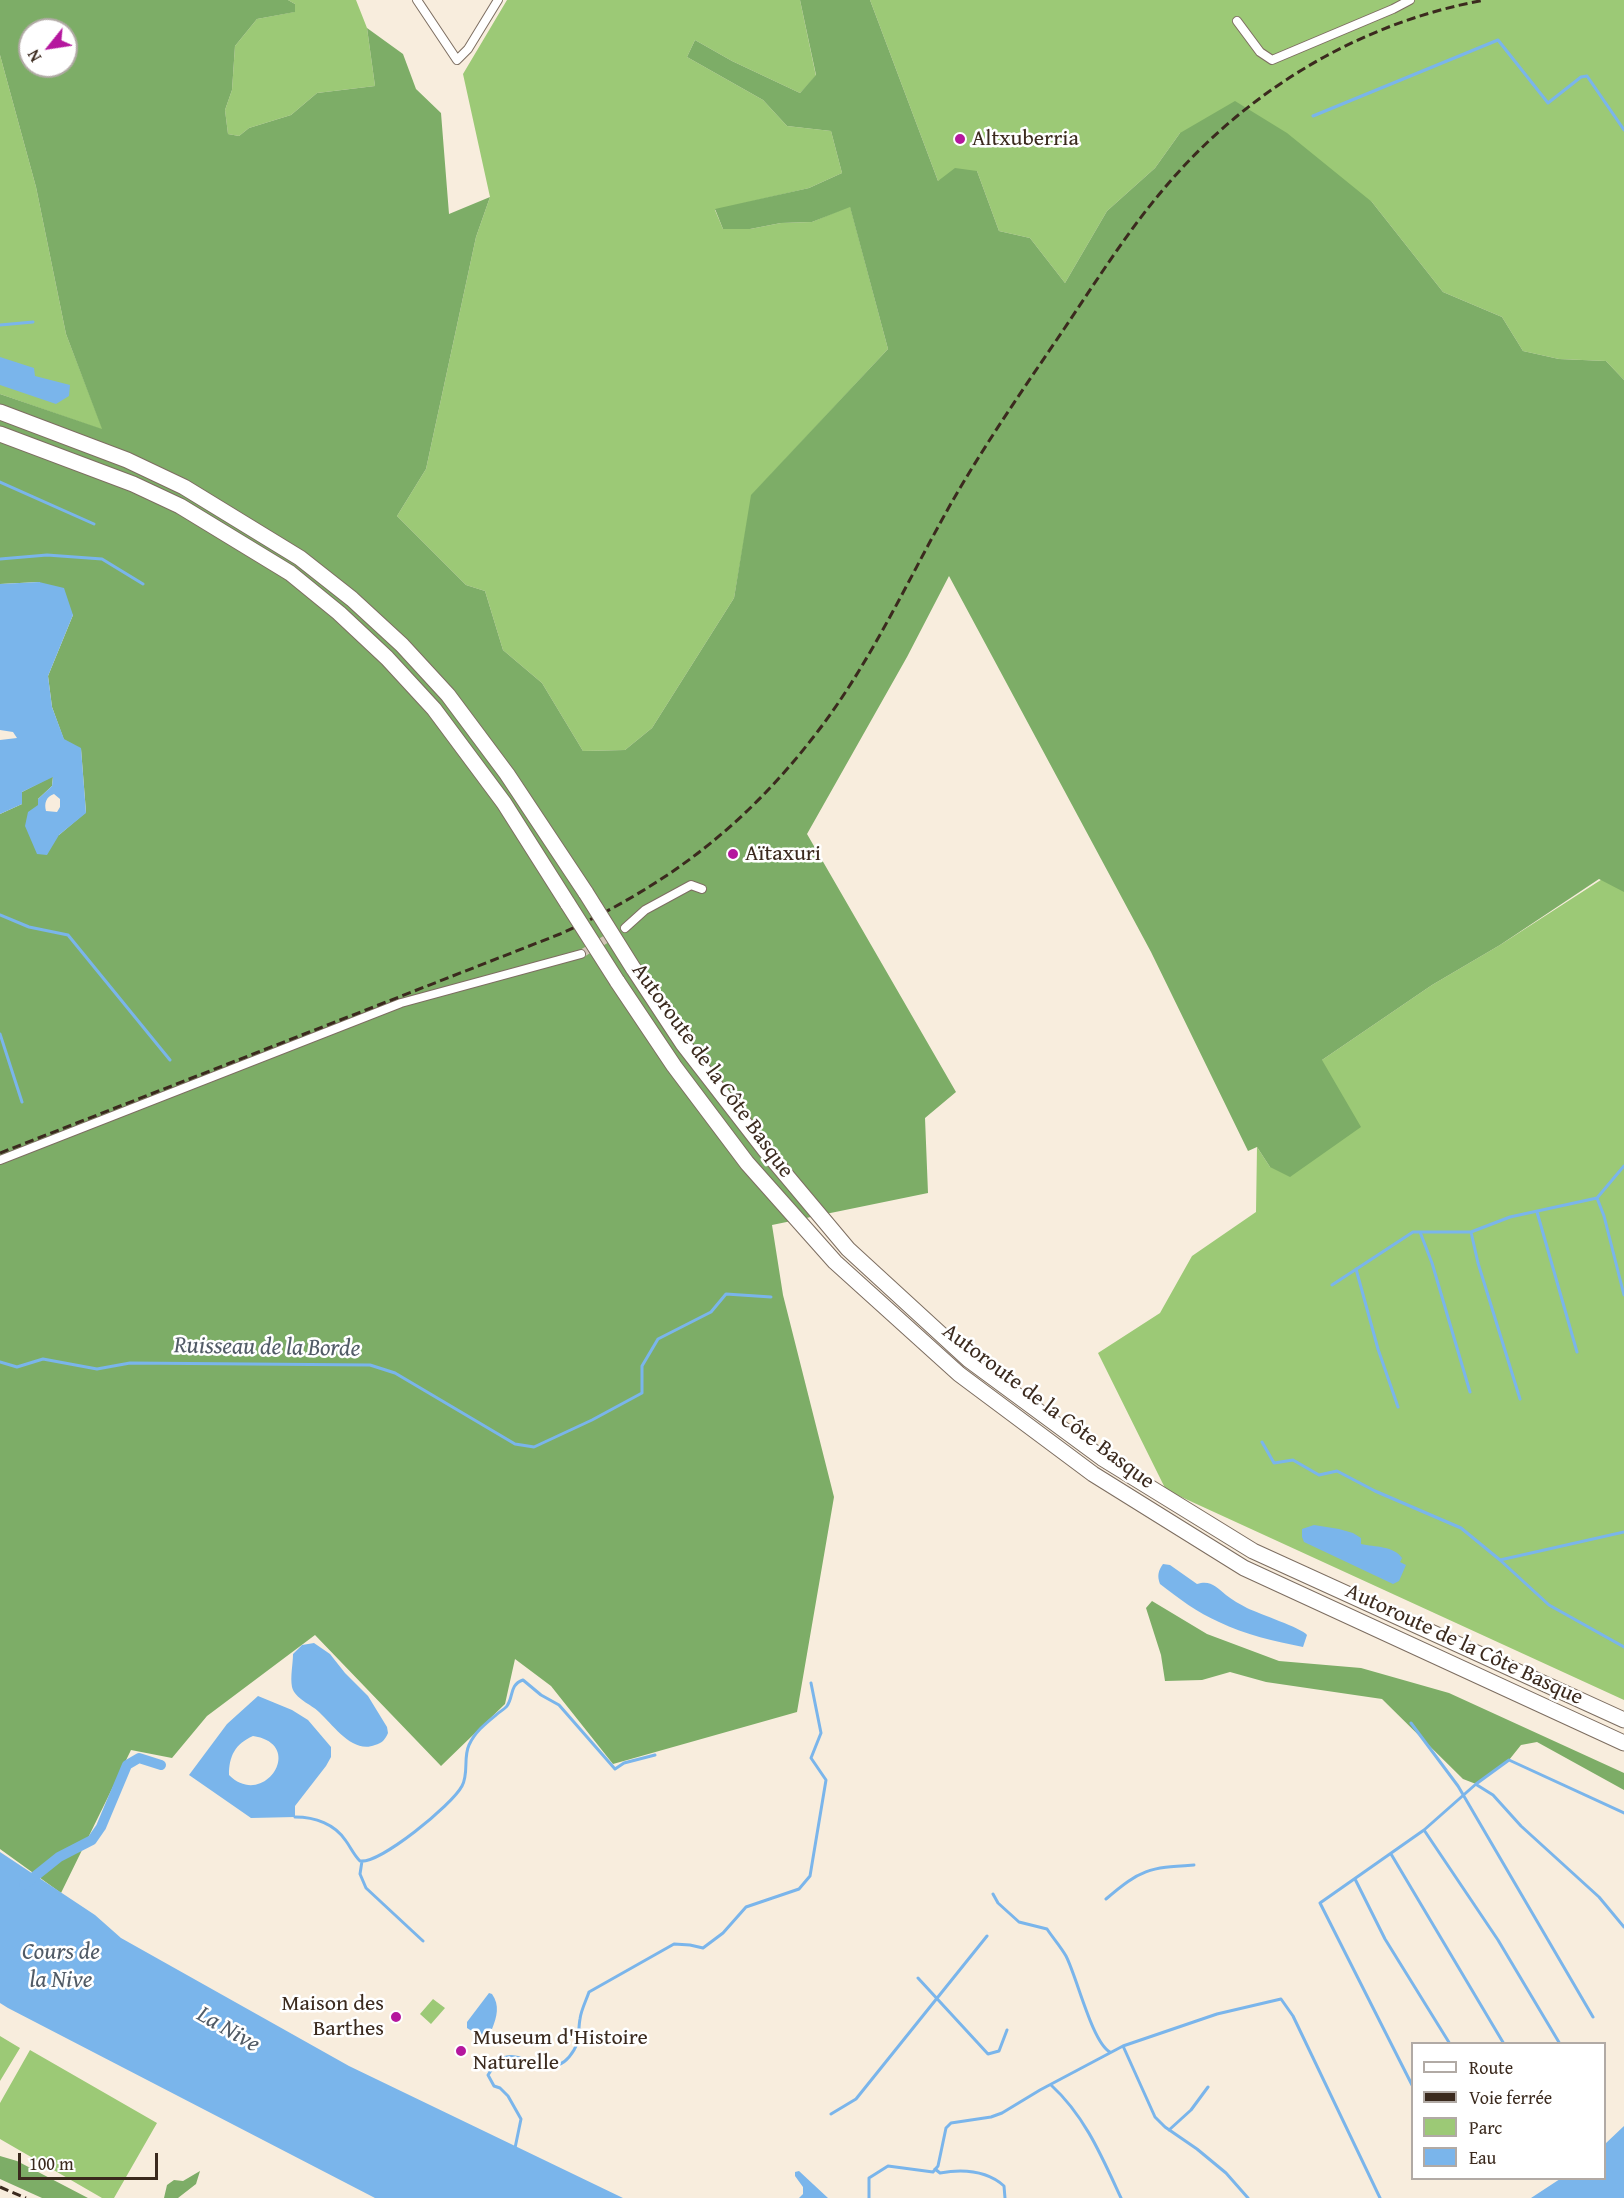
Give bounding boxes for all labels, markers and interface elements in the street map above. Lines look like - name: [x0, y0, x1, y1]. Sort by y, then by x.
- north arrow: [18, 18, 78, 78]
- text: N: [21, 45, 47, 67]
- place label: Altxuberria: [972, 126, 1079, 152]
- marker: Altxuberria: [953, 132, 967, 146]
- place label: Aïtaxuri: [745, 841, 821, 867]
- marker: Aïtaxuri: [726, 847, 740, 861]
- street label: Autoroute de la Côte Basque: [625, 959, 799, 1183]
- street label: Autoroute de la Côte Basque: [937, 1319, 1159, 1495]
- water label: Ruisseau de la Borde: [174, 1332, 360, 1364]
- street label: Autoroute de la Côte Basque: [1341, 1578, 1587, 1712]
- water label: Cours de la Nive: [22, 1939, 100, 1995]
- place label: Maison des Barthes: [281, 1991, 384, 2042]
- water label: La Nive: [191, 2001, 265, 2059]
- marker: Maison des Barthes: [389, 2010, 403, 2024]
- place label: Museum d'Histoire Naturelle: [473, 2025, 648, 2076]
- legend: [1411, 2042, 1606, 2180]
- marker: Museum d'Histoire Naturelle: [454, 2044, 468, 2058]
- text: Route: [1469, 2054, 1513, 2081]
- text: Voie ferrée: [1469, 2084, 1552, 2111]
- text: Parc: [1469, 2114, 1502, 2141]
- scale bar: [21, 2141, 160, 2179]
- text: Eau: [1469, 2144, 1496, 2171]
- text: 100 m: [29, 2150, 74, 2177]

